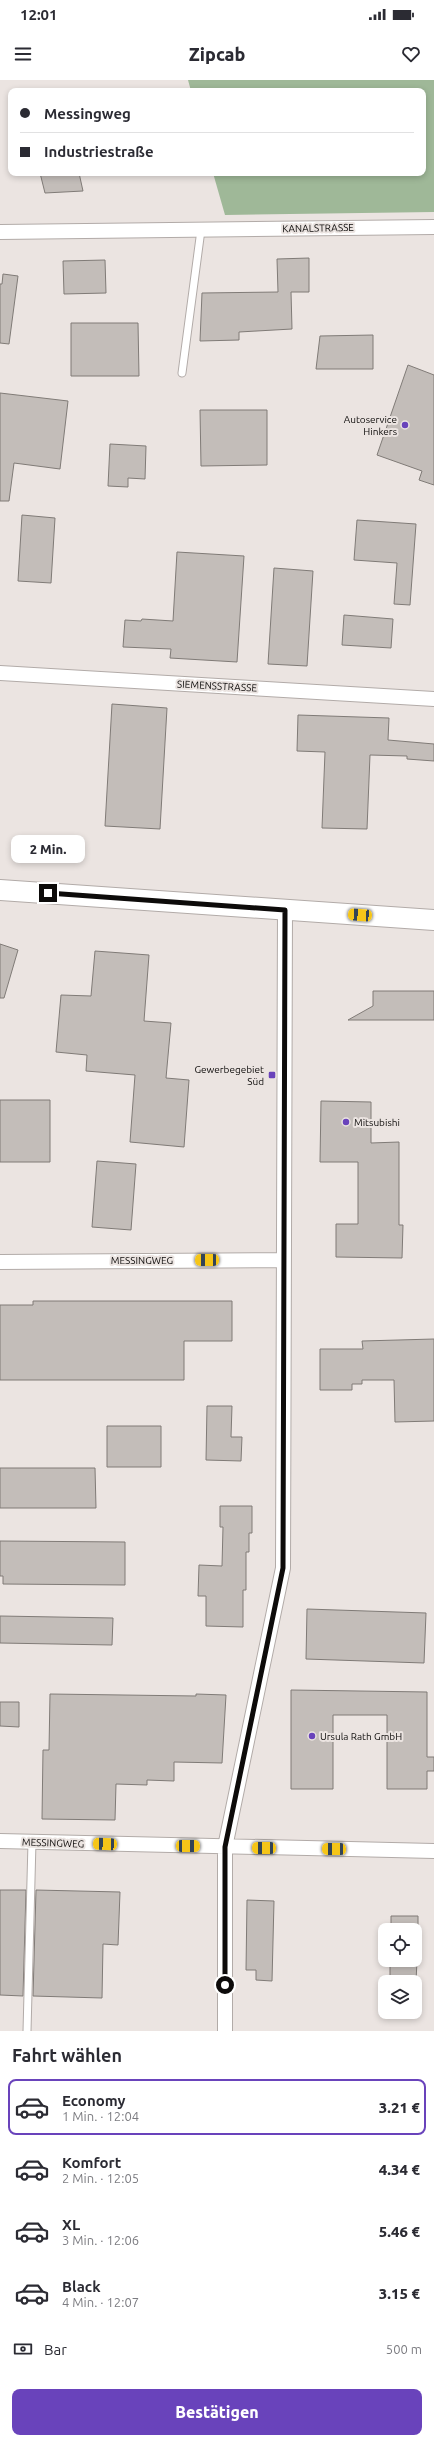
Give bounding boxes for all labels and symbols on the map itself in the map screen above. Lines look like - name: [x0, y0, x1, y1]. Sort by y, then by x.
- street label: KANALSTRASSE: [282, 222, 354, 234]
- place label: Autoservice Hinkers: [344, 414, 397, 437]
- marker: Autoservice Hinkers: [400, 420, 410, 430]
- street label: SIEMENSSTRASSE: [177, 678, 258, 694]
- callout: 2 Min.: [11, 835, 85, 863]
- route end: [39, 884, 57, 902]
- car: [348, 908, 372, 922]
- place label: Gewerbegebiet Süd: [194, 1064, 264, 1087]
- marker: Gewerbegebiet Süd: [267, 1070, 277, 1080]
- marker: Mitsubishi: [341, 1117, 351, 1127]
- place label: Mitsubishi: [354, 1117, 400, 1128]
- car: [195, 1254, 219, 1266]
- street label: MESSINGWEG: [111, 1255, 173, 1266]
- marker: Ursula Rath GmbH: [307, 1731, 317, 1741]
- place label: Ursula Rath GmbH: [320, 1731, 402, 1742]
- street label: MESSINGWEG: [22, 1836, 84, 1850]
- car: [93, 1838, 117, 1850]
- car: [176, 1840, 200, 1852]
- car: [252, 1842, 276, 1854]
- car: [322, 1843, 346, 1855]
- route start: [216, 1976, 234, 1994]

